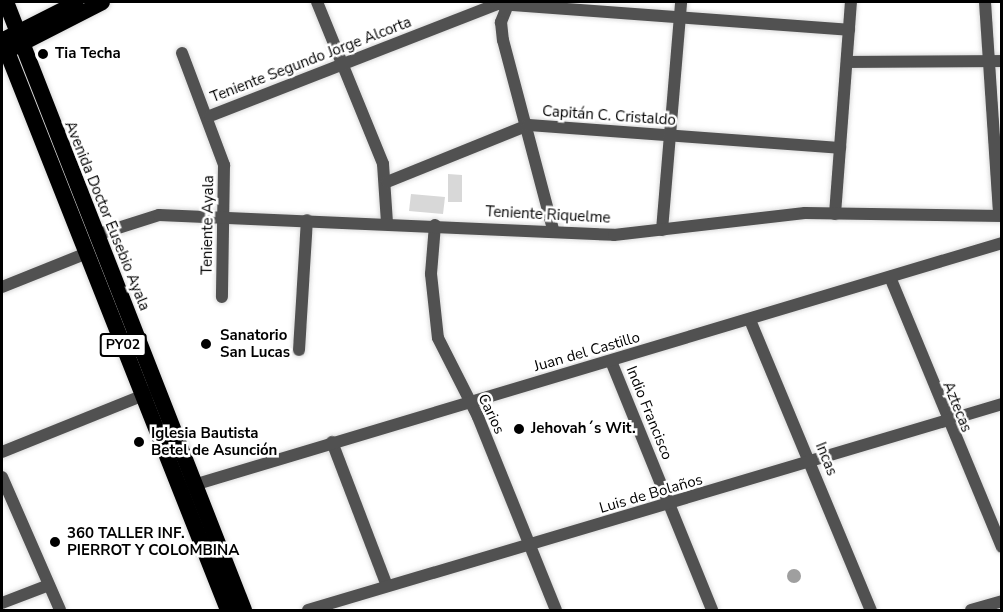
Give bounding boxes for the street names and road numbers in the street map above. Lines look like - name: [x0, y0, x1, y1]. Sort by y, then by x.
- street label: Teniente Segundo Jorge Alcorta: [208, 13, 414, 107]
- street label: Capitán C. Cristaldo: [542, 102, 676, 130]
- street label: Avenida Doctor Eusebio Ayala: [61, 118, 153, 314]
- street label: Teniente Ayala: [198, 175, 218, 275]
- street label: Teniente Riquelme: [485, 203, 611, 227]
- street label: Juan del Castillo: [532, 328, 642, 376]
- road number: PY02: [99, 334, 147, 356]
- street label: Indio Francisco: [622, 364, 676, 462]
- street label: Aztecas: [939, 379, 975, 435]
- street label: Carios: [474, 391, 508, 437]
- street label: Incas: [811, 440, 841, 478]
- street label: Luis de Bolaños: [597, 471, 705, 517]

